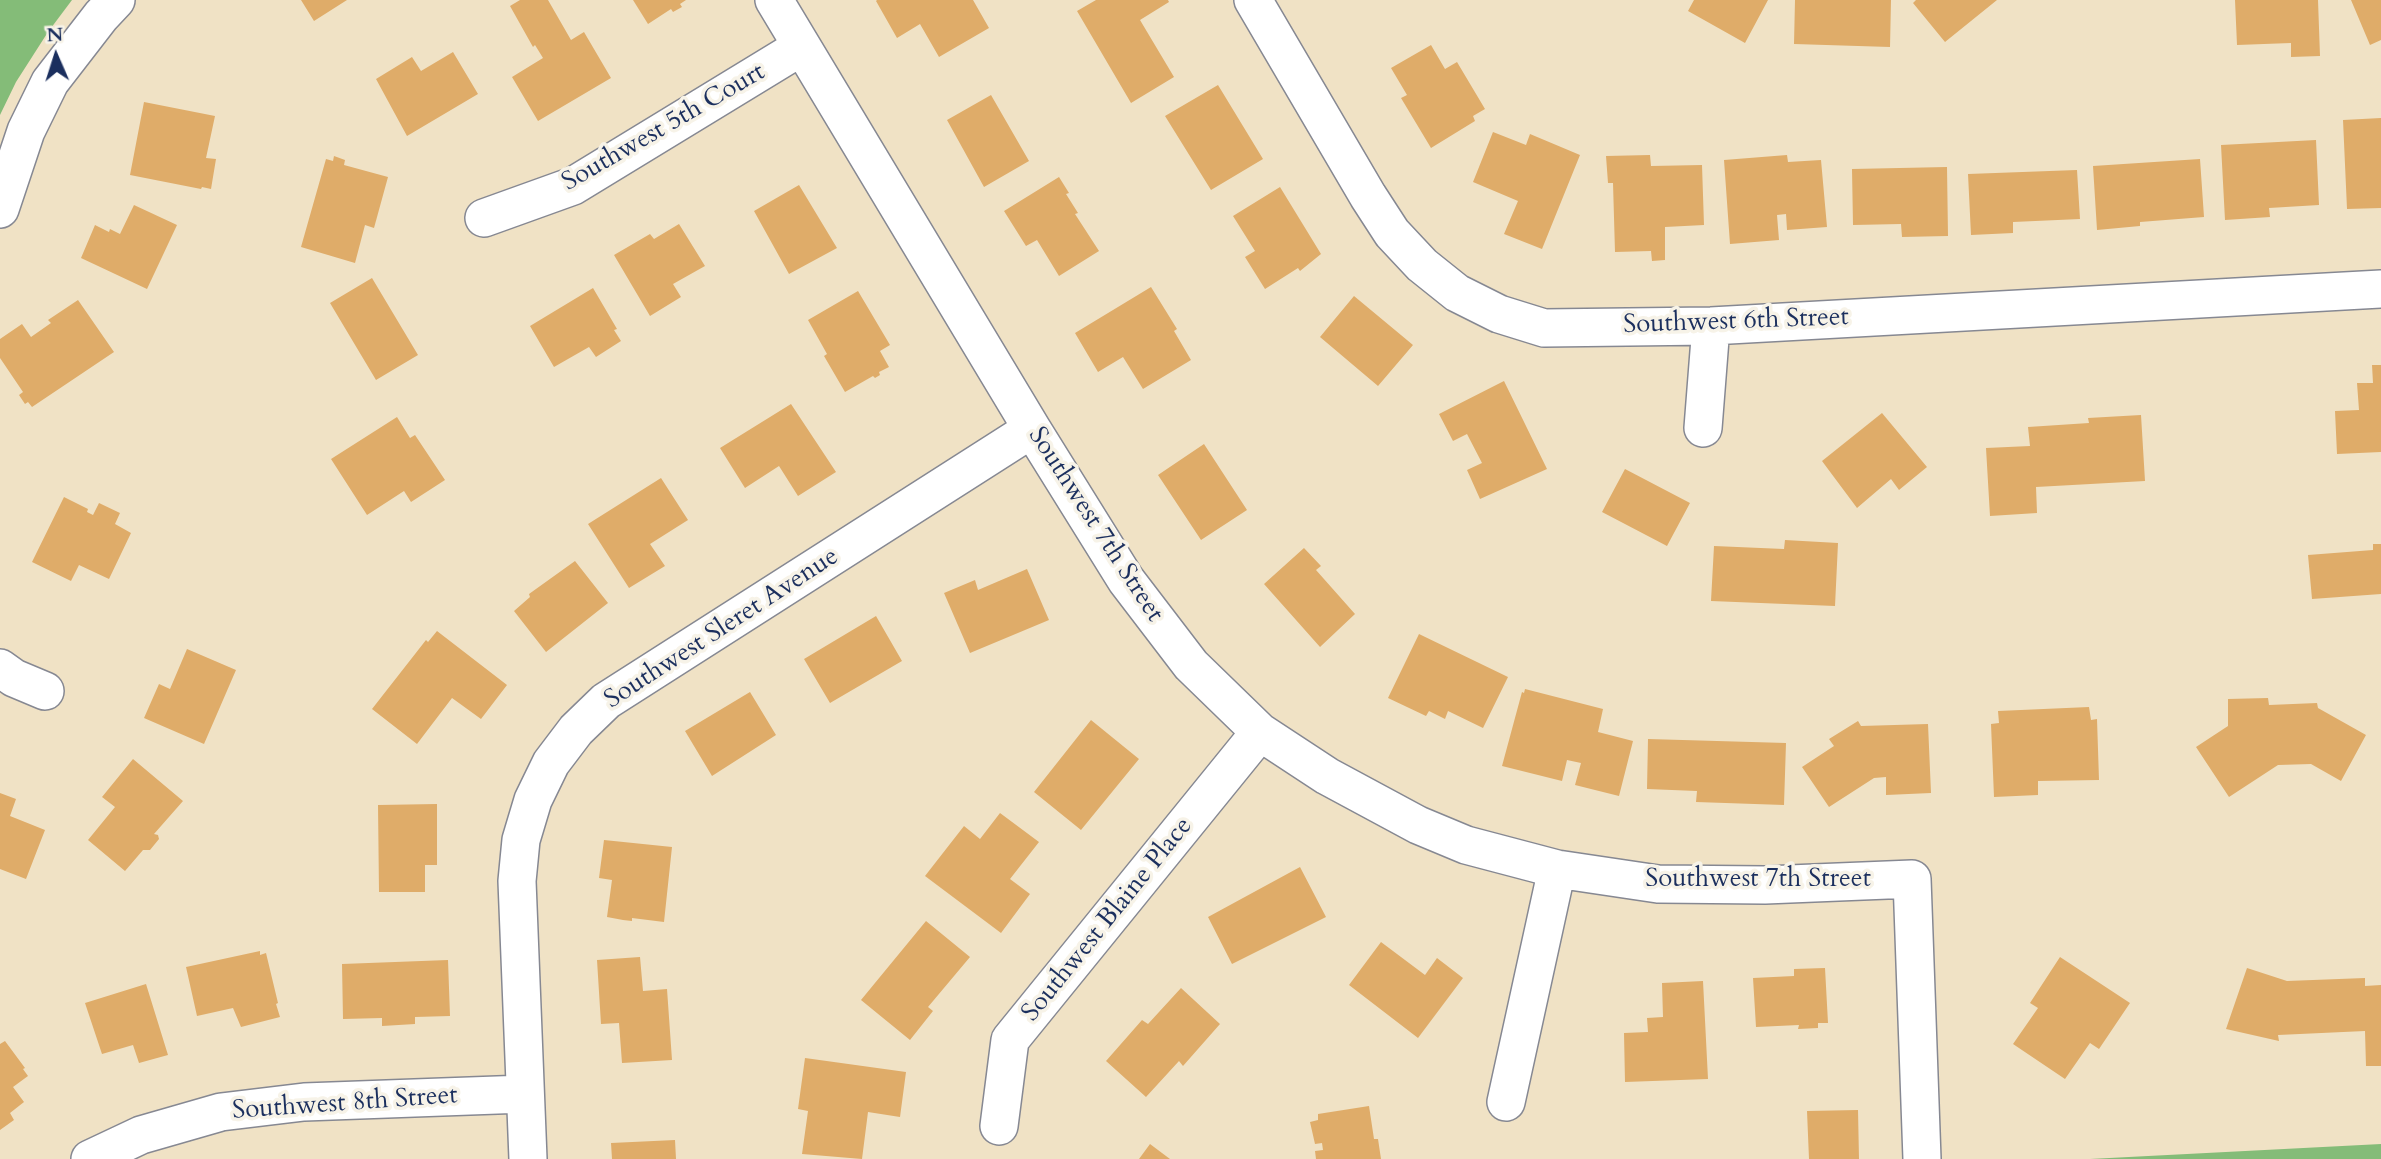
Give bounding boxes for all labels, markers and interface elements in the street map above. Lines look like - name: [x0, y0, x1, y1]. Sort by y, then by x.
- north arrow: [21, 21, 91, 91]
- text: N: [46, 22, 64, 48]
- street label: Southwest 5th Court: [557, 57, 771, 199]
- street label: Southwest 6th Street: [1623, 302, 1849, 342]
- street label: Southwest 7th Street: [1020, 422, 1170, 628]
- street label: Southwest Sleret Avenue: [599, 542, 845, 716]
- street label: Southwest Blaine Place: [1016, 812, 1200, 1028]
- street label: Southwest 7th Street: [1645, 864, 1871, 896]
- street label: Southwest 8th Street: [231, 1081, 459, 1127]

